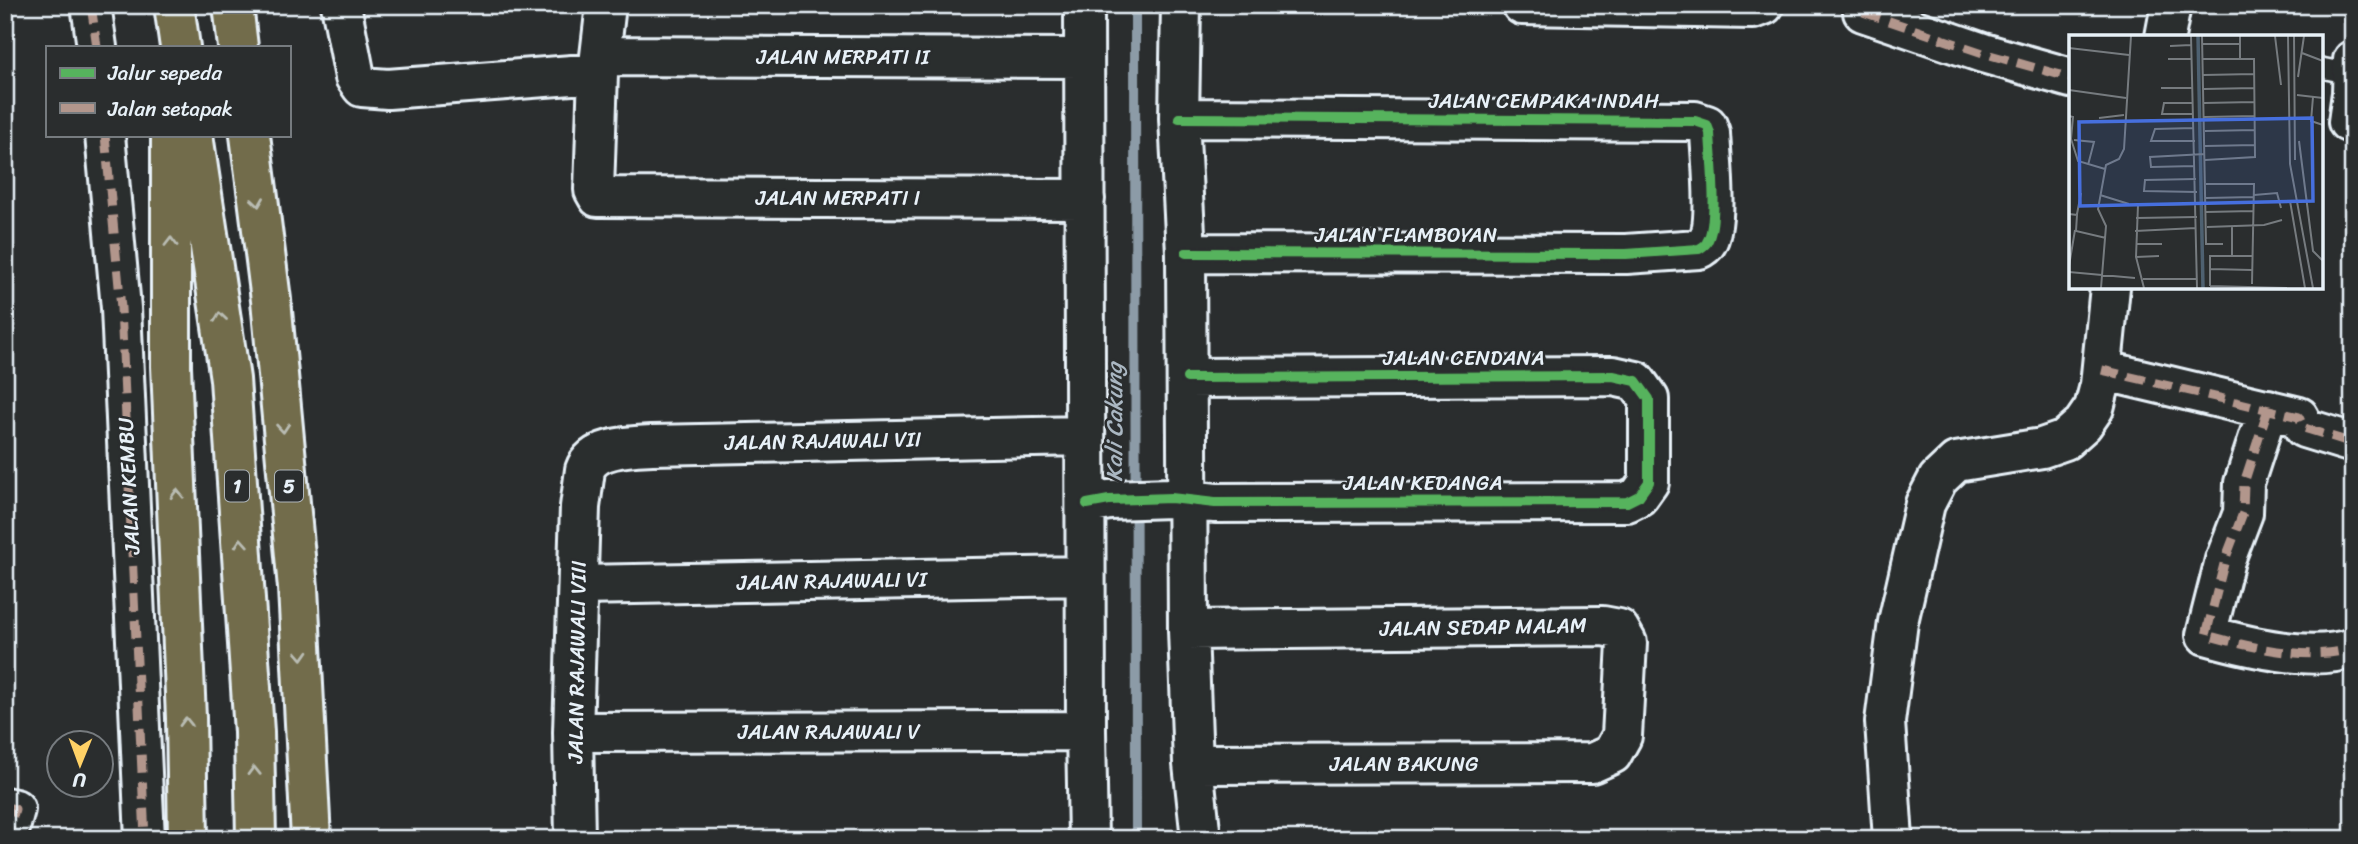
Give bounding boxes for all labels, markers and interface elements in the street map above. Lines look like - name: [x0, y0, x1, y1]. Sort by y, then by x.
- inset map: [2069, 35, 2323, 289]
- street label: JALAN MERPATI II: [756, 38, 931, 76]
- legend: [46, 46, 290, 136]
- text: Jalur sepeda: [107, 54, 222, 92]
- street label: JALAN CEMPAKA INDAH: [1428, 82, 1659, 120]
- text: Jalan setapak: [107, 90, 233, 128]
- street label: JALAN MERPATI I: [755, 179, 921, 217]
- one-way arrow: [251, 197, 266, 208]
- street label: JALAN FLAMBOYAN: [1314, 216, 1497, 254]
- one-way arrow: [163, 237, 179, 247]
- one-way arrow: [213, 311, 228, 323]
- street label: JALAN CENDANA: [1382, 339, 1545, 377]
- water label: Kali Cakung: [1094, 360, 1135, 481]
- street label: JALAN KEMBU: [106, 416, 152, 556]
- street label: JALAN RAJAWALI VII: [723, 420, 922, 462]
- one-way arrow: [276, 423, 291, 434]
- street label: JALAN KEDANGA: [1342, 464, 1503, 502]
- road number: 1: [225, 471, 249, 502]
- road number: 5: [275, 471, 303, 502]
- one-way arrow: [169, 488, 184, 499]
- one-way arrow: [234, 538, 249, 549]
- street label: JALAN RAJAWALI VIII: [556, 560, 598, 765]
- street label: JALAN RAJAWALI VI: [736, 560, 929, 602]
- street label: JALAN SEDAP MALAM: [1378, 606, 1587, 648]
- one-way arrow: [294, 650, 309, 661]
- street label: JALAN RAJAWALI V: [737, 713, 921, 751]
- one-way arrow: [178, 716, 193, 727]
- north arrow: [46, 728, 116, 798]
- street label: JALAN BAKUNG: [1329, 745, 1478, 783]
- text: U: [72, 764, 86, 797]
- one-way arrow: [247, 765, 262, 776]

